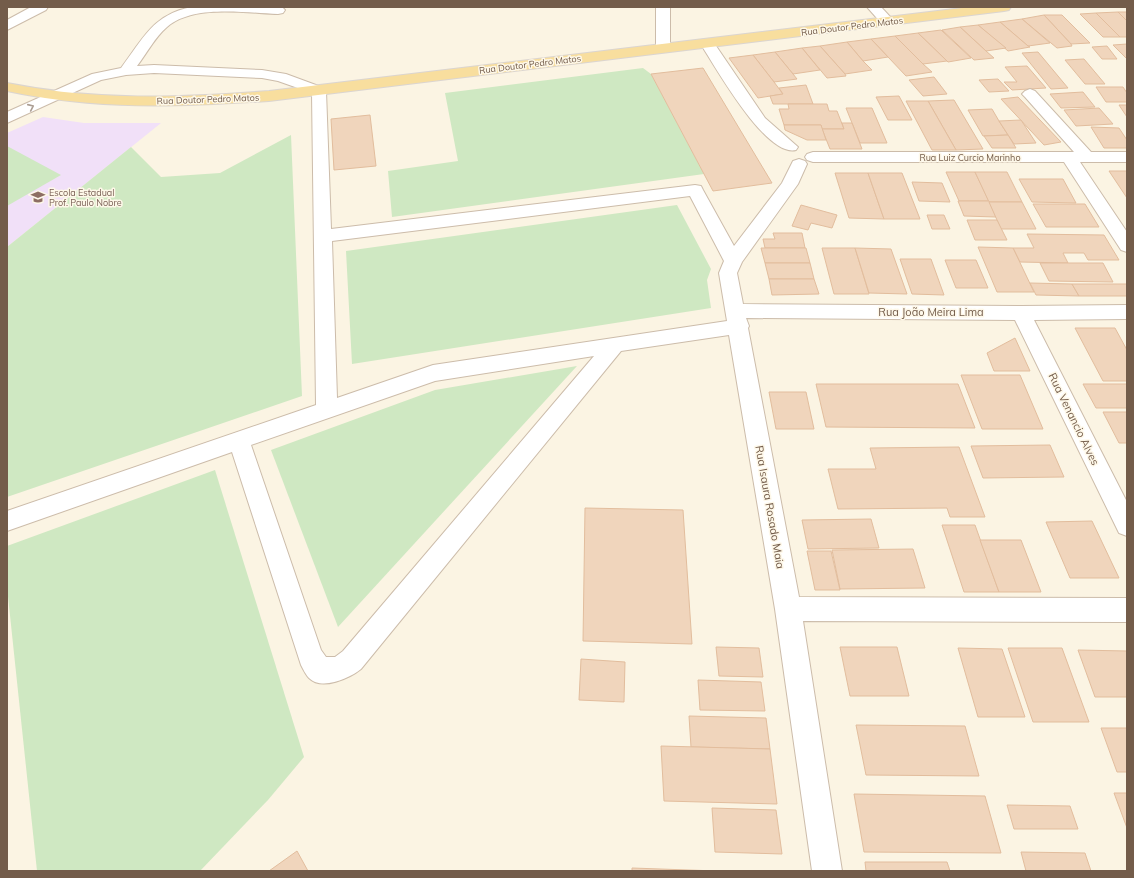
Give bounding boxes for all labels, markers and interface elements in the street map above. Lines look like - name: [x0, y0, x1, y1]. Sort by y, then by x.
- street label: Rua Doutor Pedro Matos: [800, 14, 904, 38]
- street label: Rua Doutor Pedro Matos: [478, 52, 582, 76]
- street label: Rua Doutor Pedro Matos: [157, 92, 259, 106]
- one-way arrow: [26, 104, 34, 112]
- street label: Rua Luiz Curcio Marinho: [919, 152, 1021, 163]
- place label: Escola Estadual Prof. Paulo Nobre: [49, 187, 122, 208]
- school or university icon: Escola Estadual Prof. Paulo Nobre: [30, 189, 46, 205]
- street label: Rua João Meira Lima: [878, 305, 984, 319]
- street label: Rua Venancio Alves: [1046, 371, 1102, 467]
- street label: Rua Isaura Rosado Maia: [752, 444, 788, 570]

